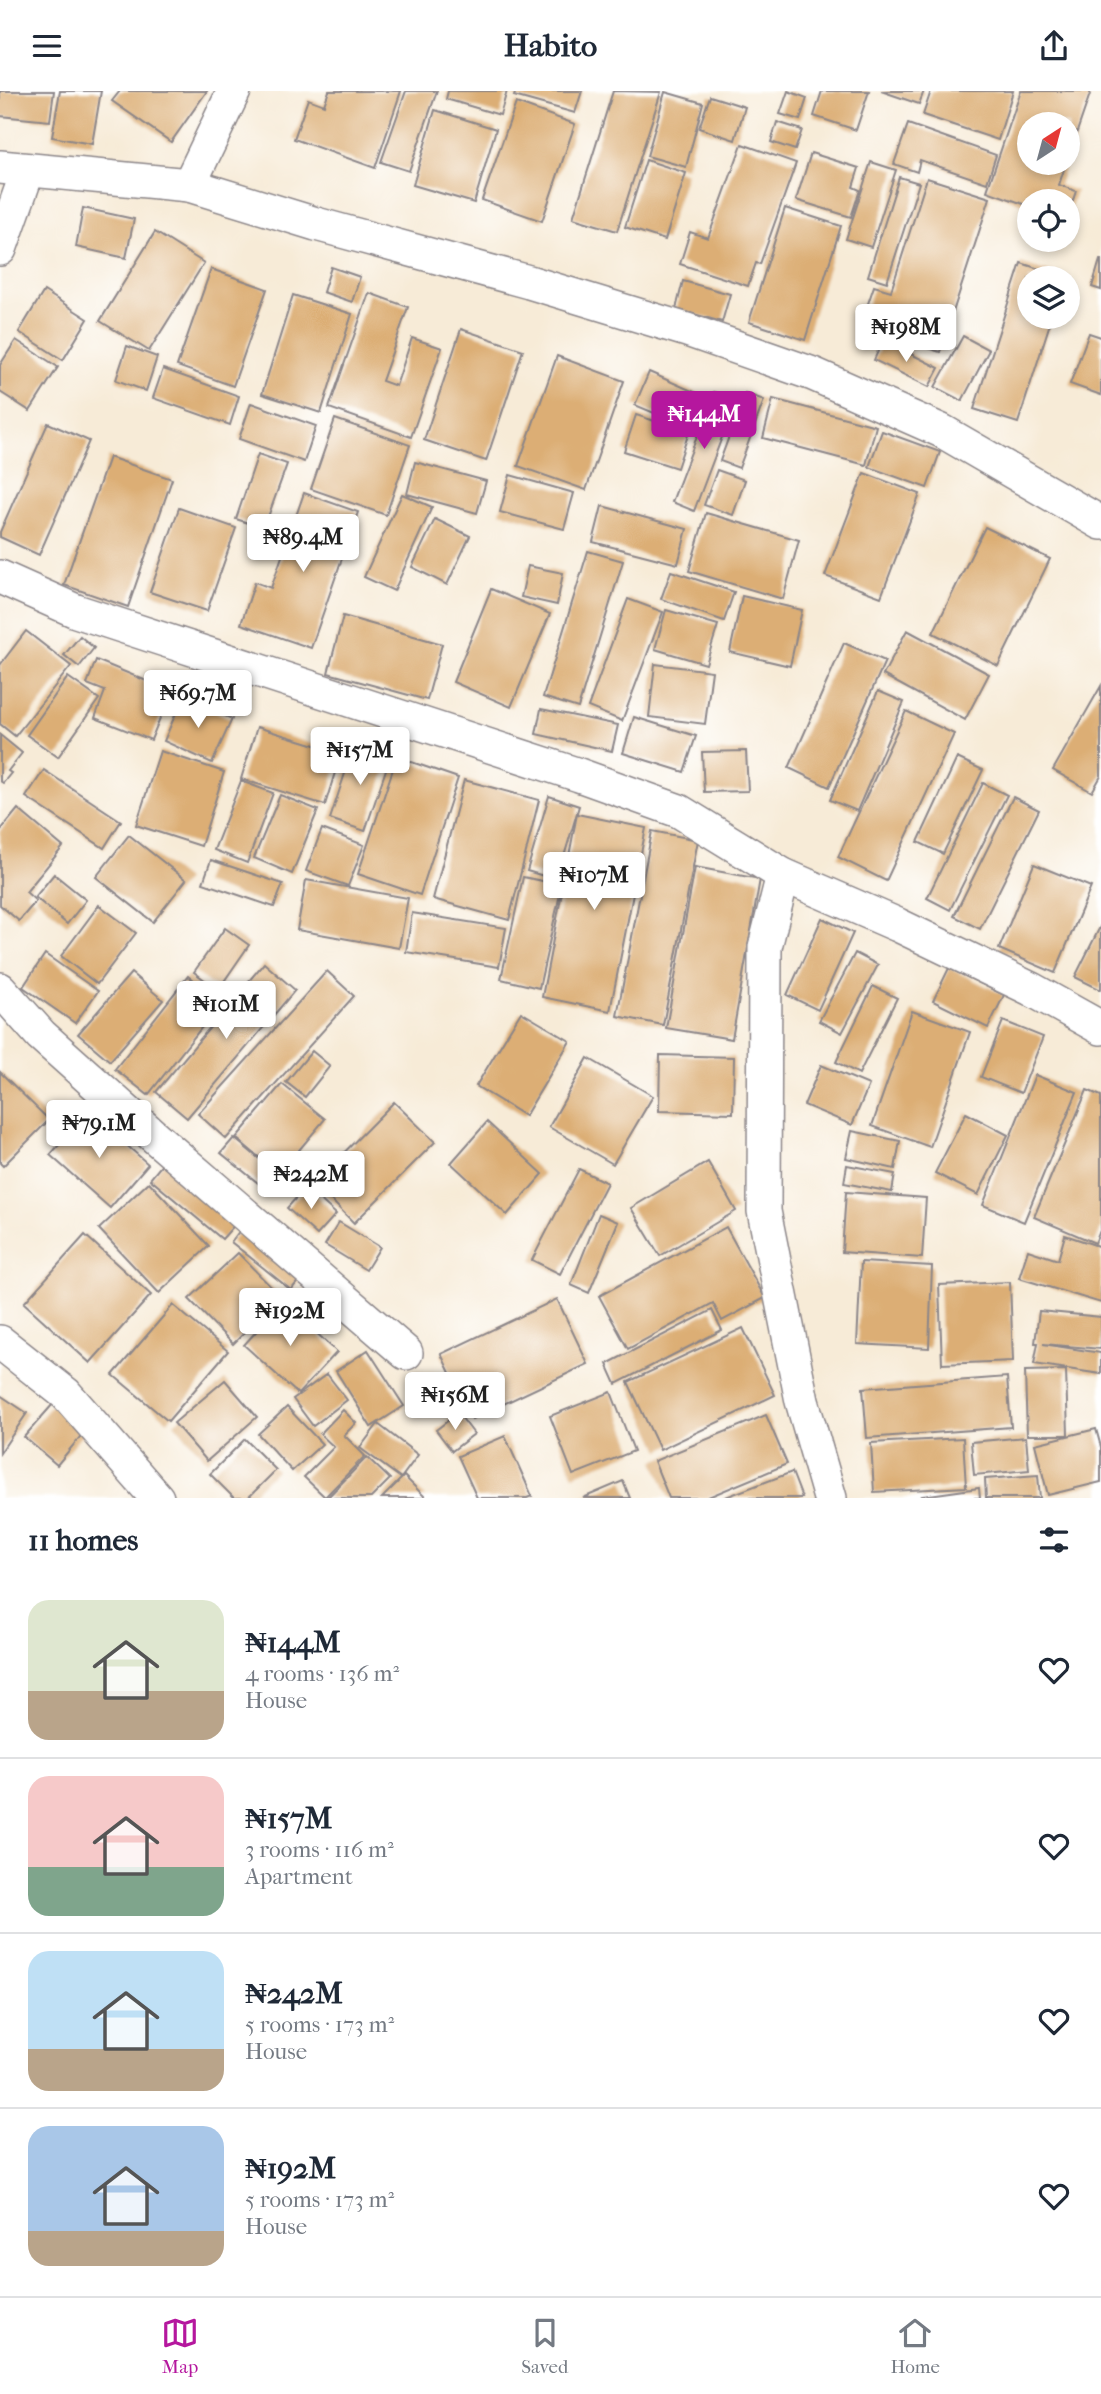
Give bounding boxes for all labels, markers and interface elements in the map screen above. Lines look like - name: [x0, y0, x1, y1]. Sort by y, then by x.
- icon: menu: [28, 27, 66, 65]
- text: Habito: [504, 27, 597, 64]
- icon: share: [1035, 27, 1073, 65]
- north arrow: [1017, 112, 1080, 175]
- map controls: [1017, 112, 1080, 329]
- button: locate: [1017, 189, 1080, 252]
- button: layers: [1017, 266, 1080, 329]
- pin: ₦198M: [857, 305, 955, 364]
- text: ₦198M: [871, 313, 941, 340]
- pin: ₦144M: [655, 391, 753, 451]
- text: ₦144M: [667, 400, 741, 427]
- pin: ₦89.4M: [246, 515, 360, 574]
- text: ₦89.4M: [263, 523, 343, 550]
- pin: ₦69.7M: [141, 671, 255, 730]
- text: ₦69.7M: [160, 679, 236, 706]
- pin: ₦157M: [311, 727, 409, 787]
- text: ₦157M: [327, 736, 393, 763]
- pin: ₦107M: [545, 853, 643, 912]
- text: ₦107M: [559, 861, 629, 888]
- pin: ₦101M: [177, 981, 275, 1041]
- text: ₦101M: [193, 990, 259, 1017]
- pin: ₦79.1M: [42, 1101, 156, 1160]
- text: ₦79.1M: [62, 1109, 136, 1136]
- pin: ₦242M: [262, 1151, 360, 1211]
- text: ₦242M: [274, 1160, 348, 1187]
- pin: ₦192M: [241, 1289, 339, 1348]
- text: ₦192M: [255, 1297, 325, 1324]
- pin: ₦156M: [406, 1373, 504, 1432]
- text: ₦156M: [421, 1381, 489, 1408]
- icon: filters: [1035, 1521, 1073, 1559]
- text: 11 homes: [28, 1523, 138, 1558]
- text: ₦144M: [245, 1625, 340, 1660]
- icon: home: [84, 1628, 168, 1712]
- icon: heart: [1035, 1651, 1073, 1689]
- text: 4 rooms · 136 m²: [245, 1660, 399, 1687]
- text: House: [245, 1687, 307, 1714]
- text: ₦157M: [245, 1801, 332, 1836]
- icon: home: [84, 1804, 168, 1888]
- icon: heart: [1035, 1827, 1073, 1865]
- text: 3 rooms · 116 m²: [245, 1836, 394, 1863]
- text: Apartment: [245, 1863, 353, 1890]
- text: ₦242M: [245, 1976, 343, 2011]
- icon: home: [84, 1979, 168, 2063]
- icon: heart: [1035, 2002, 1073, 2040]
- text: 5 rooms · 173 m²: [245, 2011, 394, 2038]
- text: House: [245, 2038, 307, 2065]
- text: ₦192M: [245, 2151, 336, 2186]
- icon: home: [84, 2154, 168, 2238]
- icon: heart: [1035, 2177, 1073, 2215]
- text: 5 rooms · 173 m²: [245, 2186, 394, 2213]
- text: House: [245, 2213, 307, 2240]
- tab: Map: [161, 2314, 199, 2378]
- tab: Saved: [521, 2314, 568, 2378]
- tab: Home: [890, 2314, 940, 2378]

